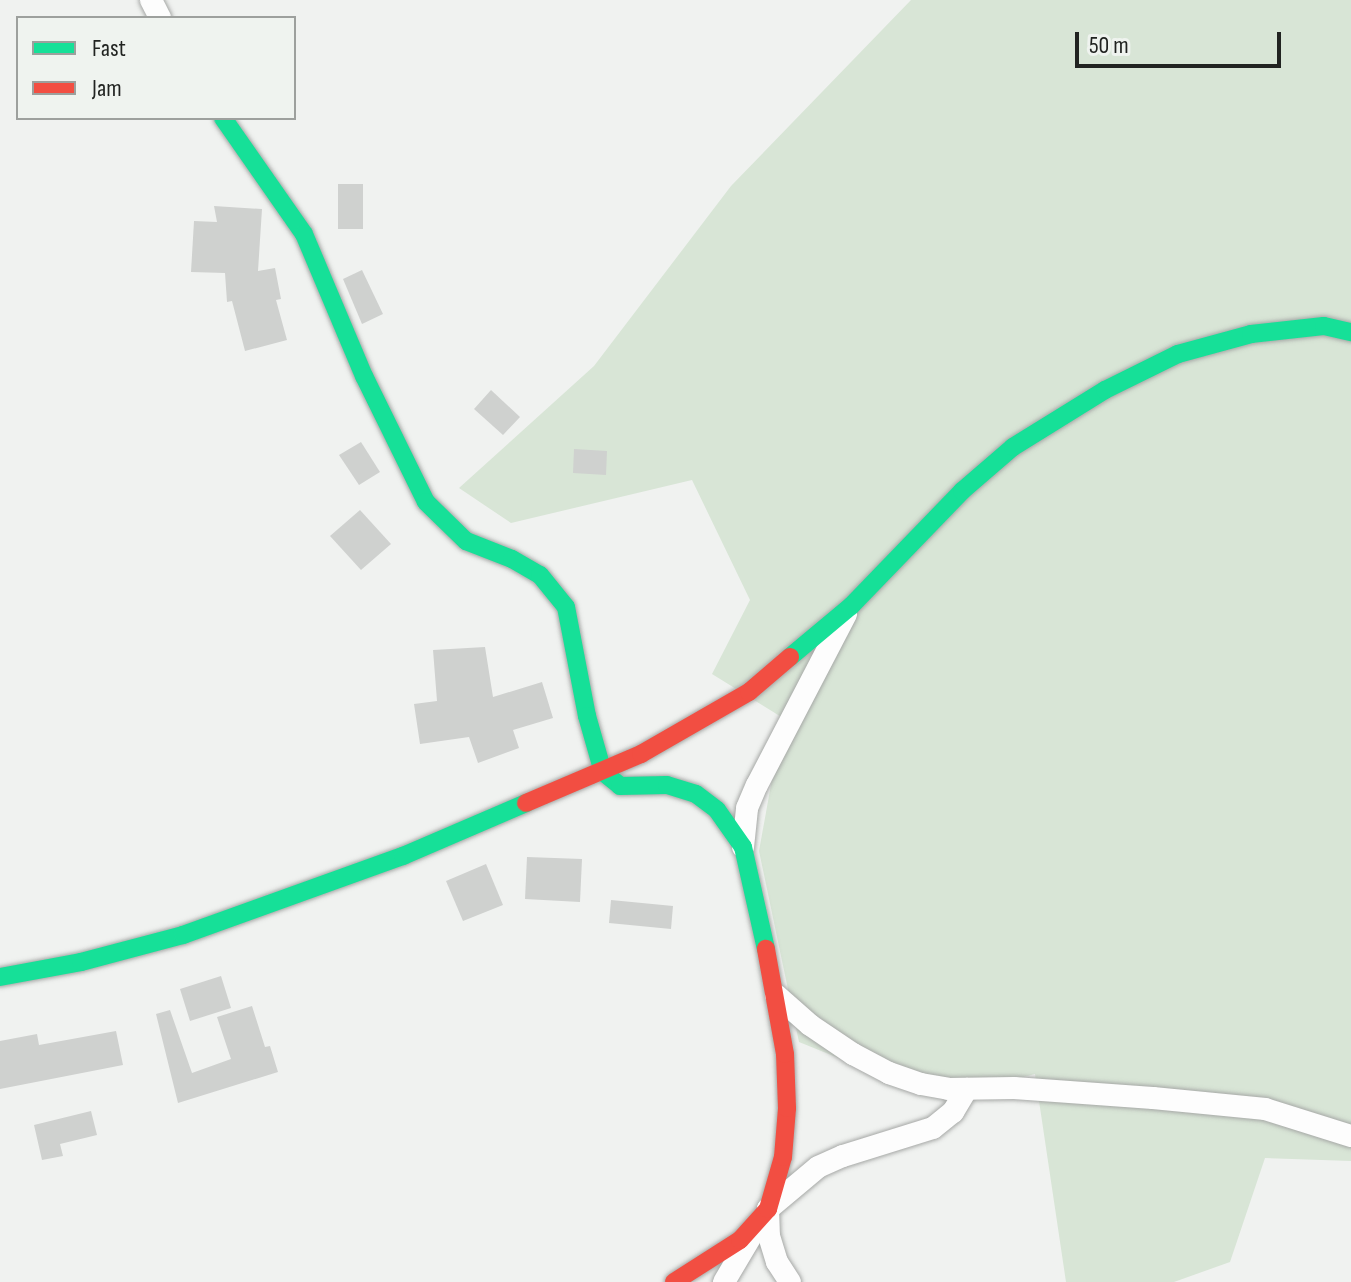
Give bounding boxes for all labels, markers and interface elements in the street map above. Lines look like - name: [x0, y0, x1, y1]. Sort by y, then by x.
- legend: [16, 16, 296, 120]
- scale bar: [1079, 16, 1285, 66]
- text: 50 m: [1089, 31, 1129, 60]
- text: Fast: [92, 34, 126, 63]
- text: Jam: [92, 74, 122, 103]

